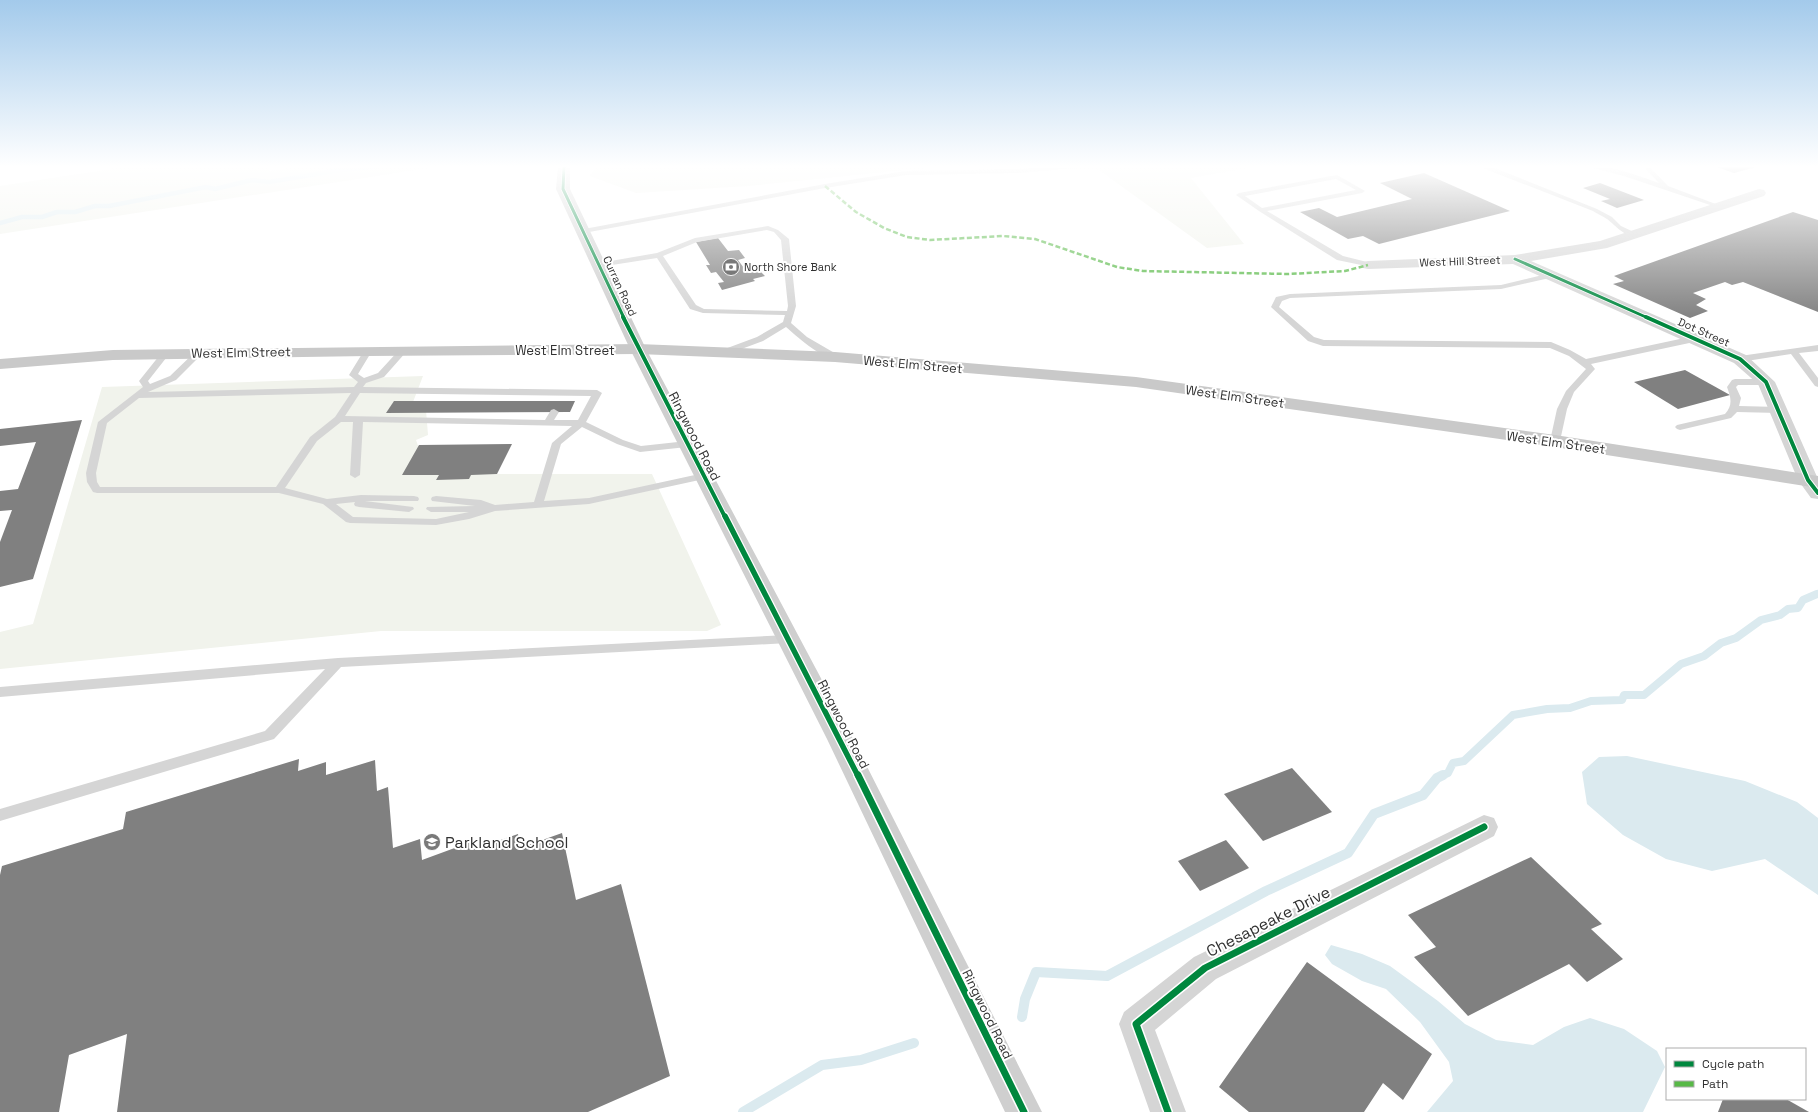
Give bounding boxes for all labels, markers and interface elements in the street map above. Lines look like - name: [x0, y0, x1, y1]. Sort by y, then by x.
- street label: West Hill Street: [1419, 253, 1501, 269]
- street label: Curran Road: [600, 254, 640, 318]
- bank icon: North Shore Bank: [721, 257, 741, 277]
- place label: North Shore Bank: [744, 260, 837, 274]
- street label: Dot Street: [1676, 314, 1732, 350]
- street label: West Elm Street: [515, 342, 615, 359]
- street label: West Elm Street: [191, 343, 291, 362]
- street label: West Elm Street: [863, 352, 963, 377]
- street label: West Elm Street: [1184, 381, 1285, 412]
- street label: Ringwood Road: [665, 389, 724, 484]
- street label: West Elm Street: [1505, 427, 1606, 458]
- street label: Ringwood Road: [814, 677, 873, 772]
- school or university icon: Parkland School: [422, 832, 442, 852]
- place label: Parkland School: [445, 832, 569, 853]
- street label: Chesapeake Drive: [1203, 881, 1334, 962]
- street label: Ringwood Road: [958, 967, 1017, 1062]
- legend: [1666, 1048, 1806, 1100]
- text: Cycle path: [1702, 1056, 1764, 1072]
- text: Path: [1702, 1076, 1728, 1092]

